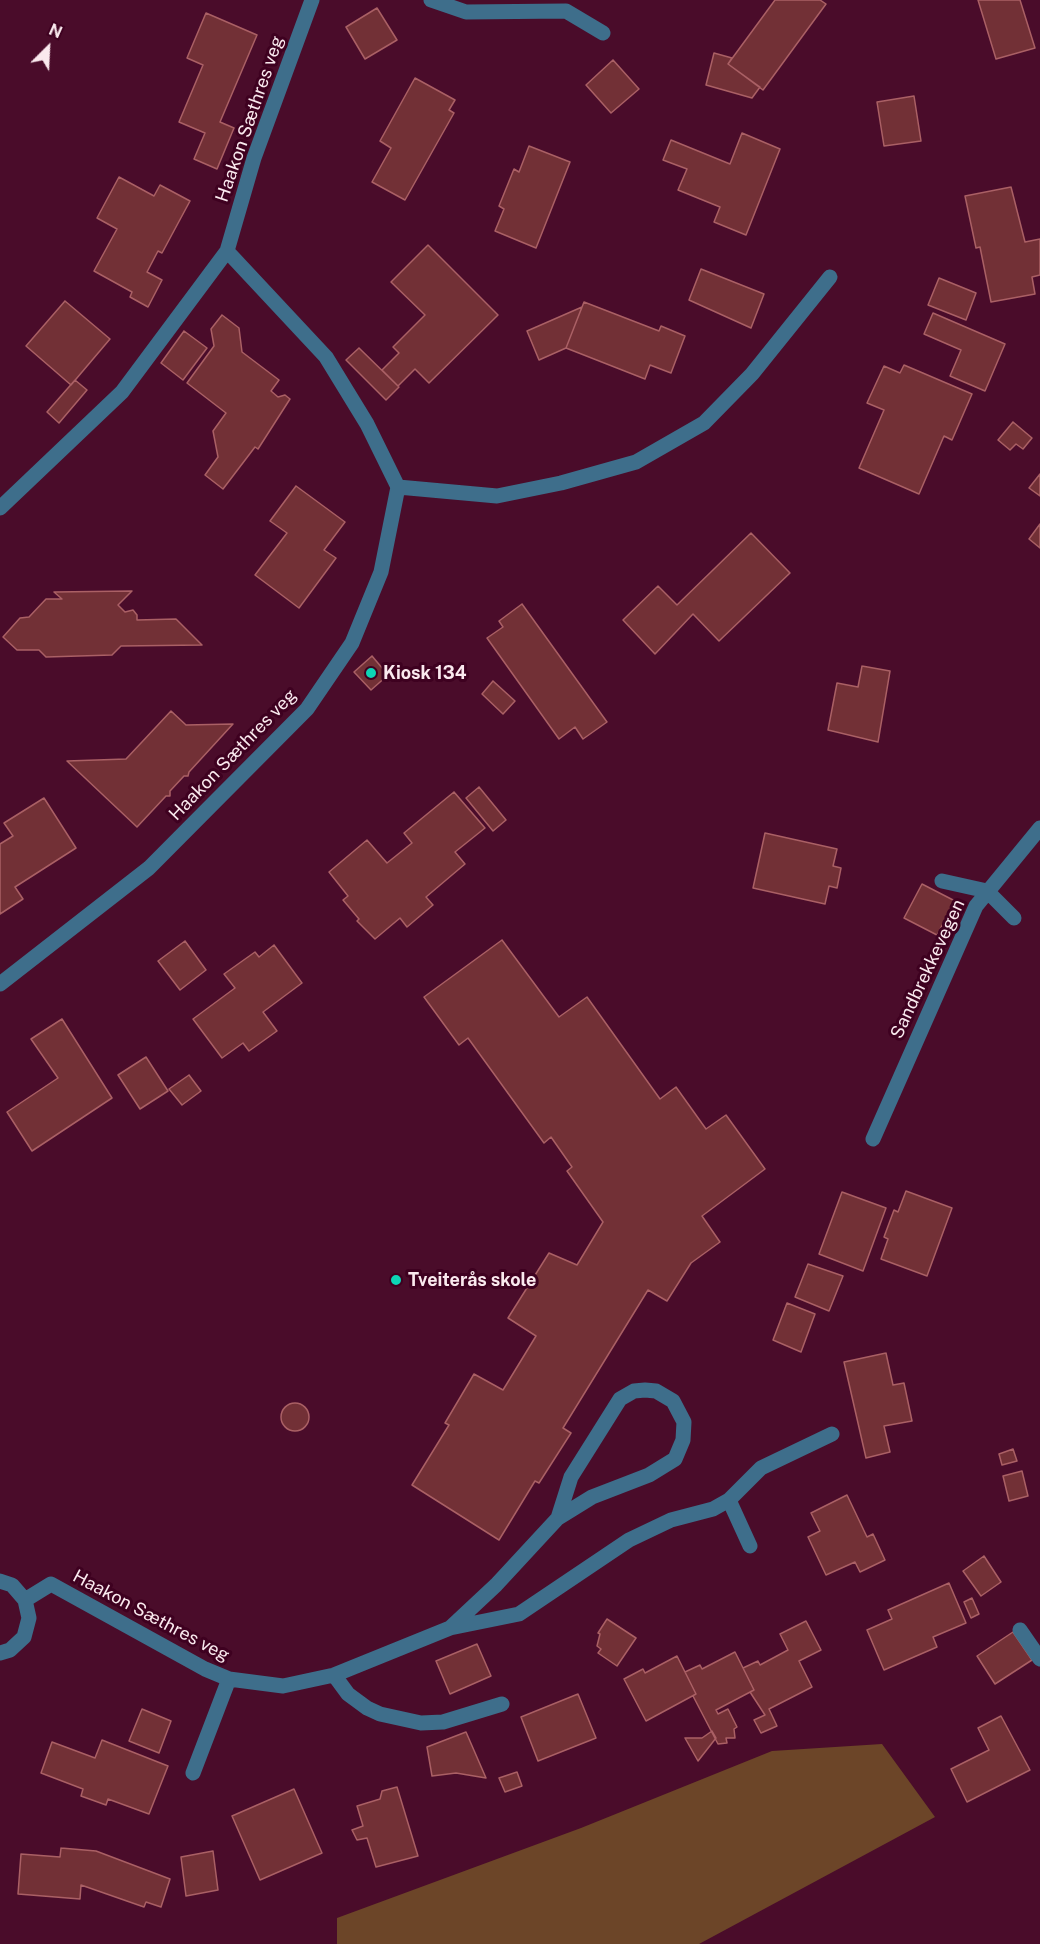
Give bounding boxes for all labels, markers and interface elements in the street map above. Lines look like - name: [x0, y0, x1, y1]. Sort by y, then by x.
- north arrow: [18, 18, 78, 78]
- text: N: [46, 20, 65, 42]
- street label: Haakon Sæthres veg: [211, 33, 289, 205]
- place label: Kiosk 134: [383, 662, 466, 684]
- marker: Kiosk 134: [364, 666, 378, 680]
- street label: Haakon Sæthres veg: [165, 685, 301, 825]
- street label: Sandbrekkevegen: [886, 896, 970, 1042]
- place label: Tveiterås skole: [408, 1269, 536, 1291]
- marker: Tveiterås skole: [389, 1273, 403, 1287]
- street label: Haakon Sæthres veg: [69, 1566, 233, 1666]

